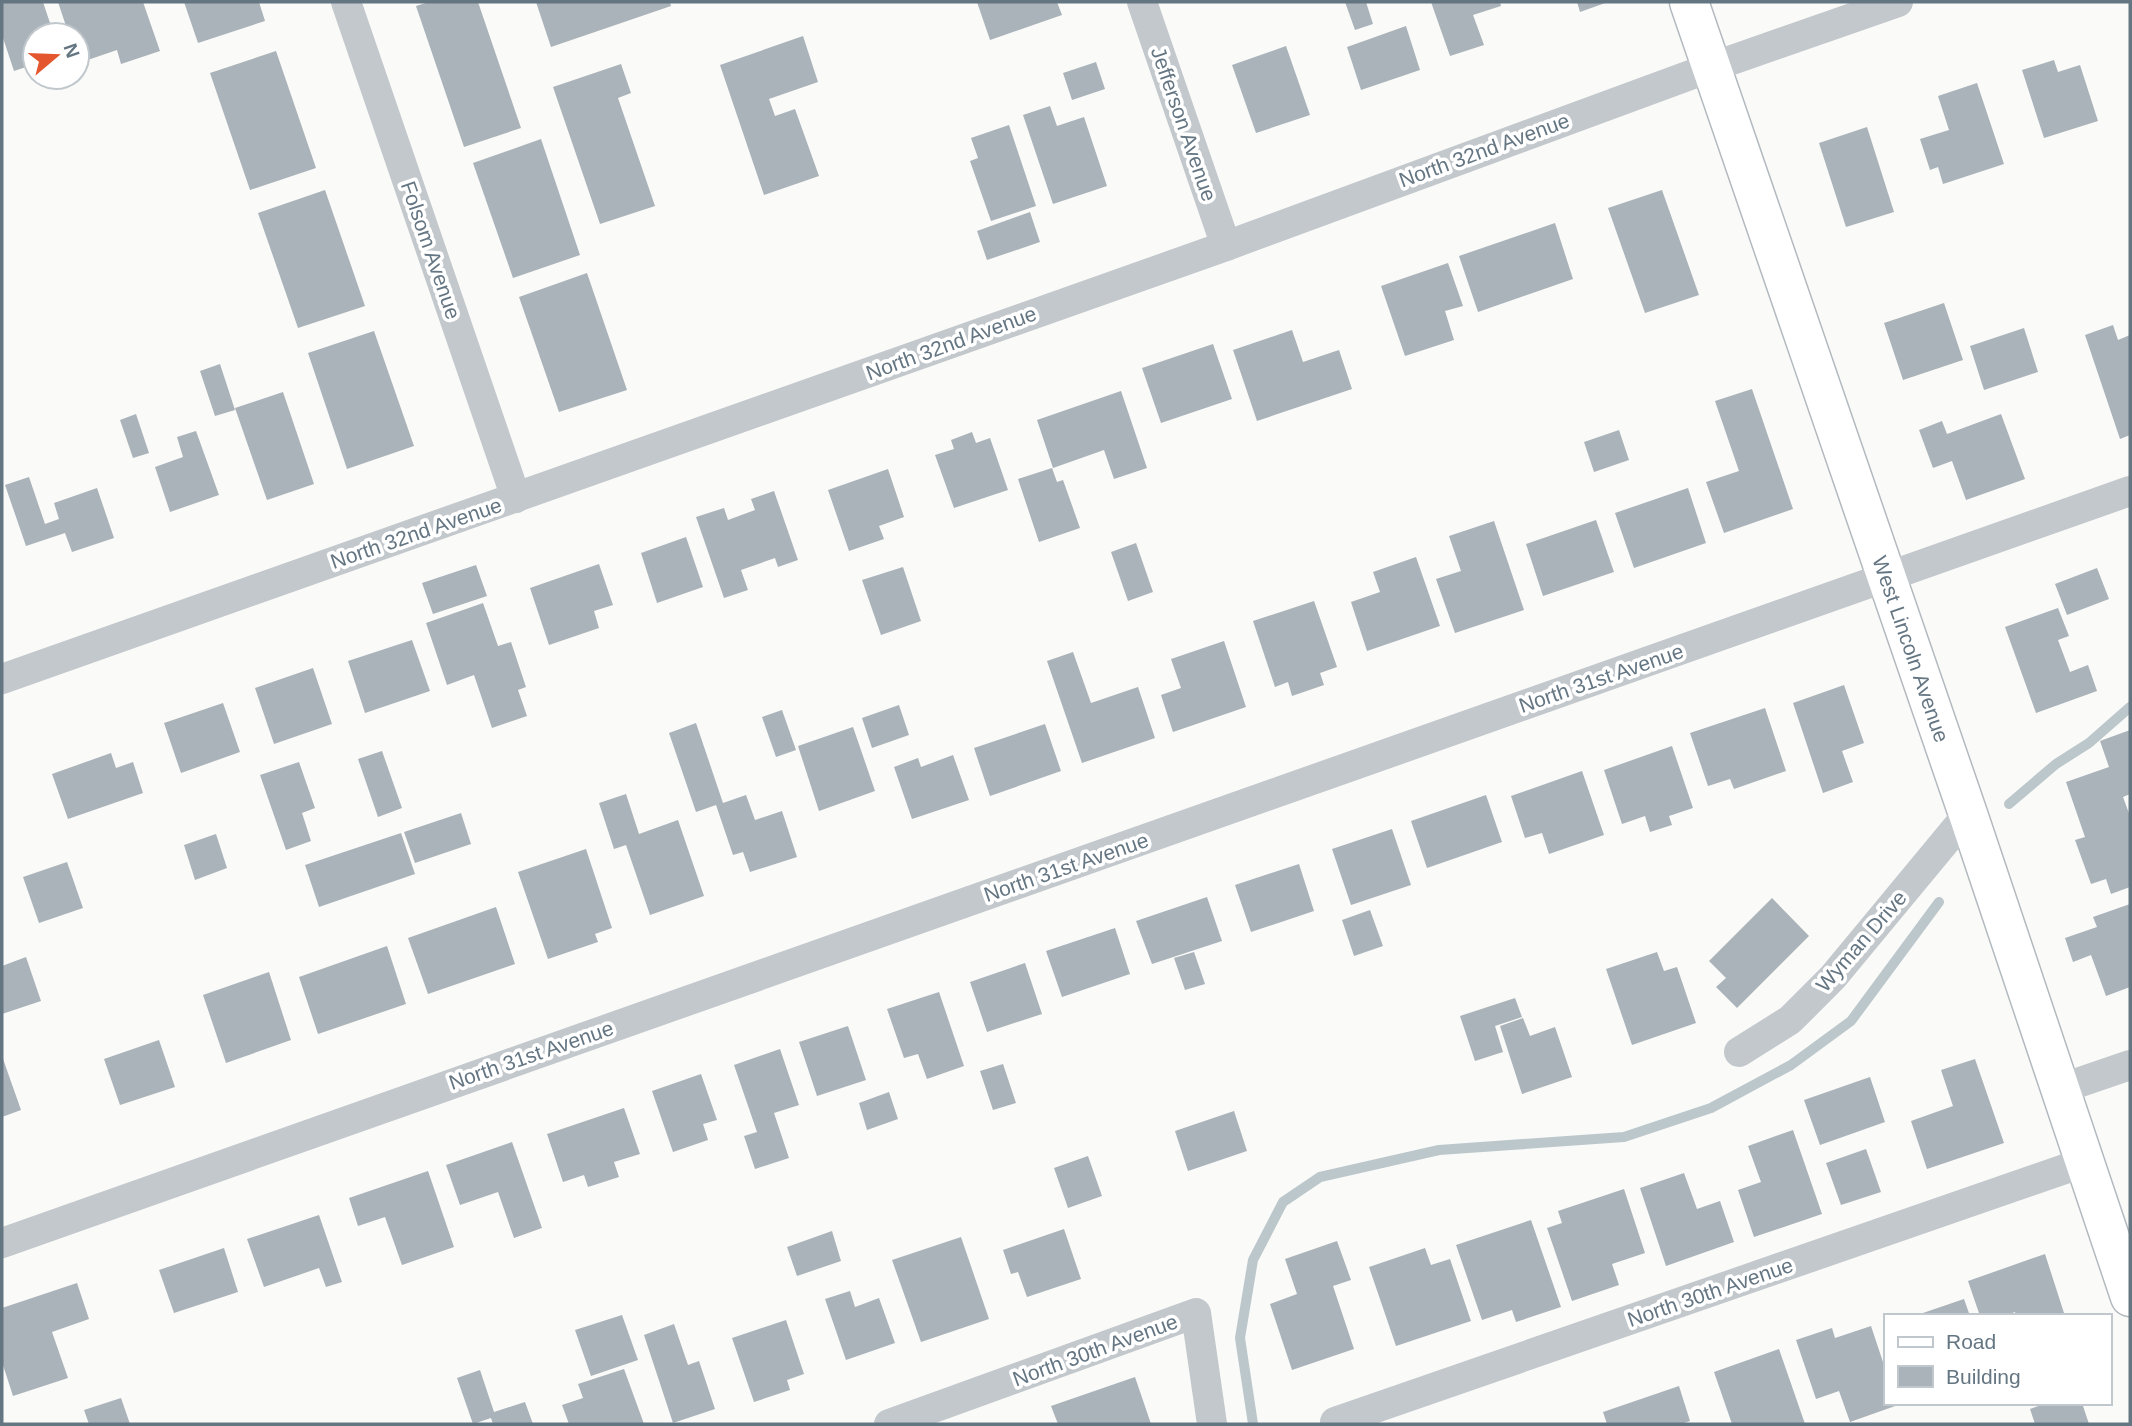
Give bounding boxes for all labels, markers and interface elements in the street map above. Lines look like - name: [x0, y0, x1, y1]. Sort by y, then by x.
- north arrow: [21, 21, 91, 91]
- text: N: [59, 41, 84, 61]
- street label: Jefferson Avenue: [1147, 44, 1221, 204]
- street label: North 32nd Avenue: [1396, 109, 1572, 191]
- street label: Folsom Avenue: [397, 178, 465, 322]
- street label: North 32nd Avenue: [863, 302, 1039, 384]
- street label: North 32nd Avenue: [327, 493, 505, 573]
- street label: West Lincoln Avenue: [1868, 553, 1954, 745]
- street label: North 31st Avenue: [1516, 639, 1686, 717]
- street label: North 31st Avenue: [981, 828, 1151, 906]
- street label: Wyman Drive: [1811, 886, 1911, 996]
- street label: North 31st Avenue: [446, 1016, 616, 1094]
- street label: North 30th Avenue: [1624, 1253, 1796, 1331]
- street label: North 30th Avenue: [1010, 1310, 1180, 1390]
- legend: [1884, 1314, 2111, 1405]
- text: Road: [1946, 1330, 1996, 1353]
- text: Building: [1946, 1365, 2021, 1388]

